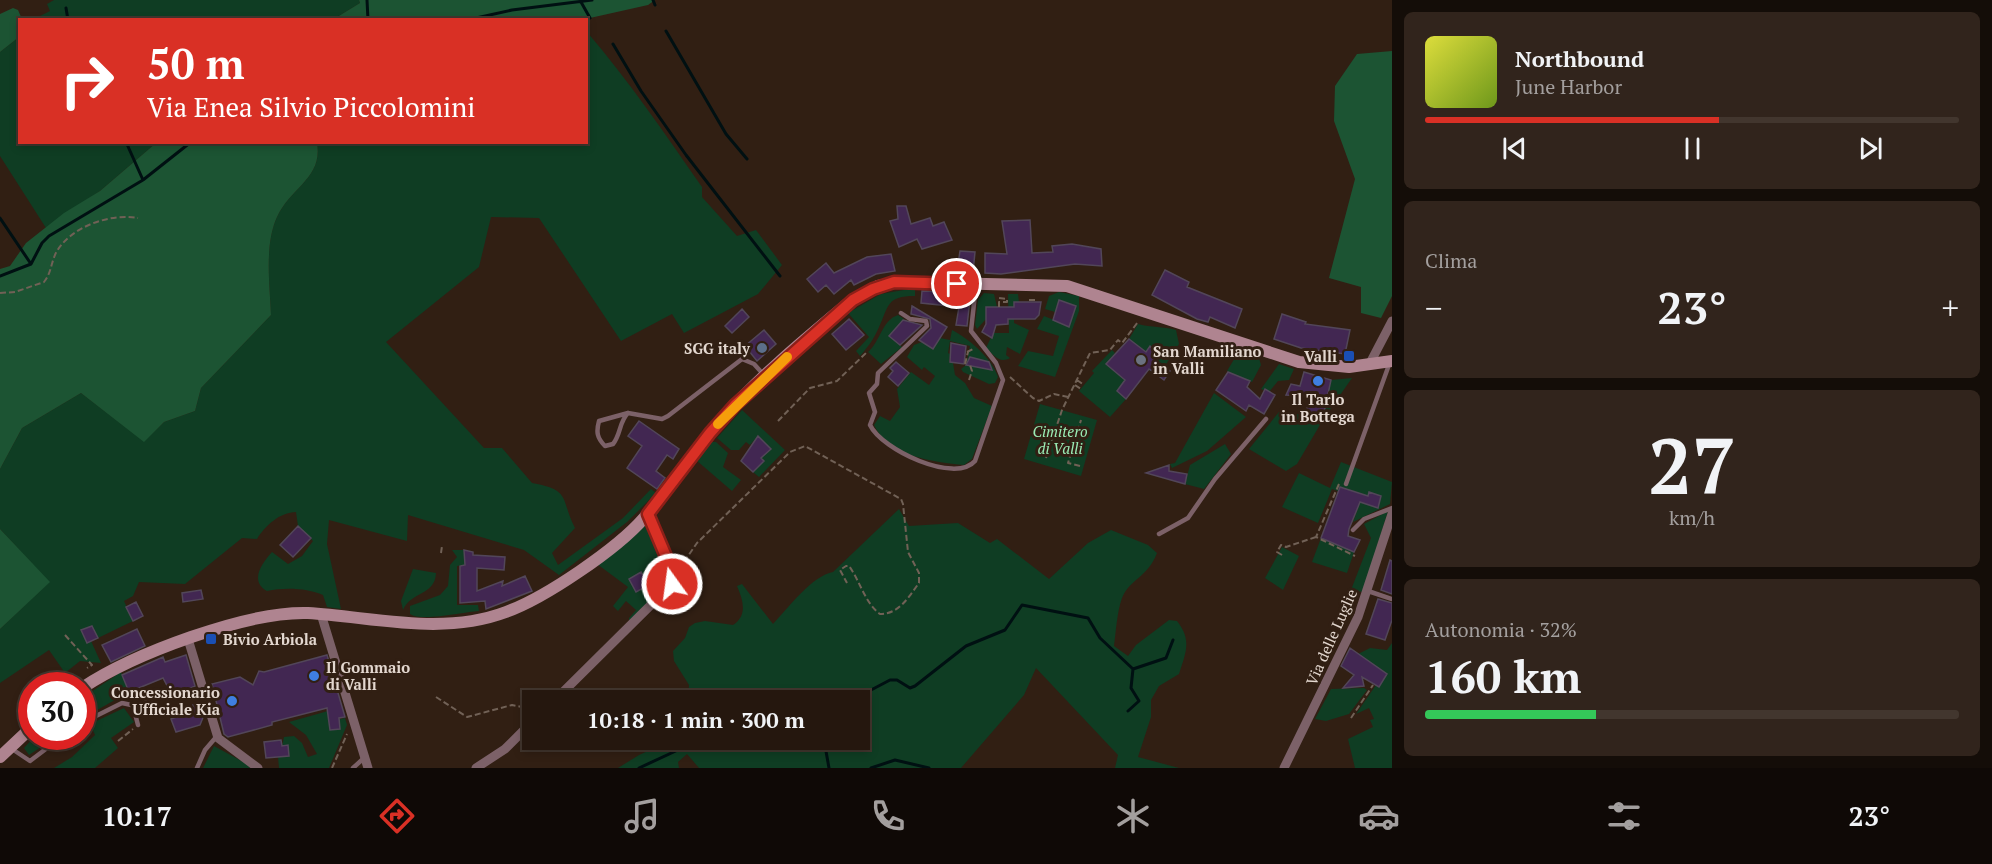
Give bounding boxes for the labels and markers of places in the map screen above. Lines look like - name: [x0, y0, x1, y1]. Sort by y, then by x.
- pin: [931, 258, 982, 309]
- place label: SGG italy: [684, 338, 751, 358]
- marker: SGG italy: [755, 341, 769, 355]
- place label: San Mamiliano in Valli: [1153, 341, 1262, 378]
- place label: Valli: [1304, 346, 1337, 366]
- marker: Valli: [1342, 349, 1356, 363]
- marker: San Mamiliano in Valli: [1134, 353, 1148, 367]
- marker: Il Tarlo in Bottega: [1311, 374, 1325, 388]
- place label: Il Tarlo in Bottega: [1281, 389, 1356, 426]
- place label: Bivio Arbiola: [223, 629, 318, 649]
- marker: Bivio Arbiola: [204, 632, 218, 646]
- place label: Il Gommaio di Valli: [326, 657, 410, 694]
- marker: Il Gommaio di Valli: [307, 669, 321, 683]
- place label: Concessionario Ufficiale Kia: [111, 682, 221, 719]
- marker: Concessionario Ufficiale Kia: [225, 694, 239, 708]

